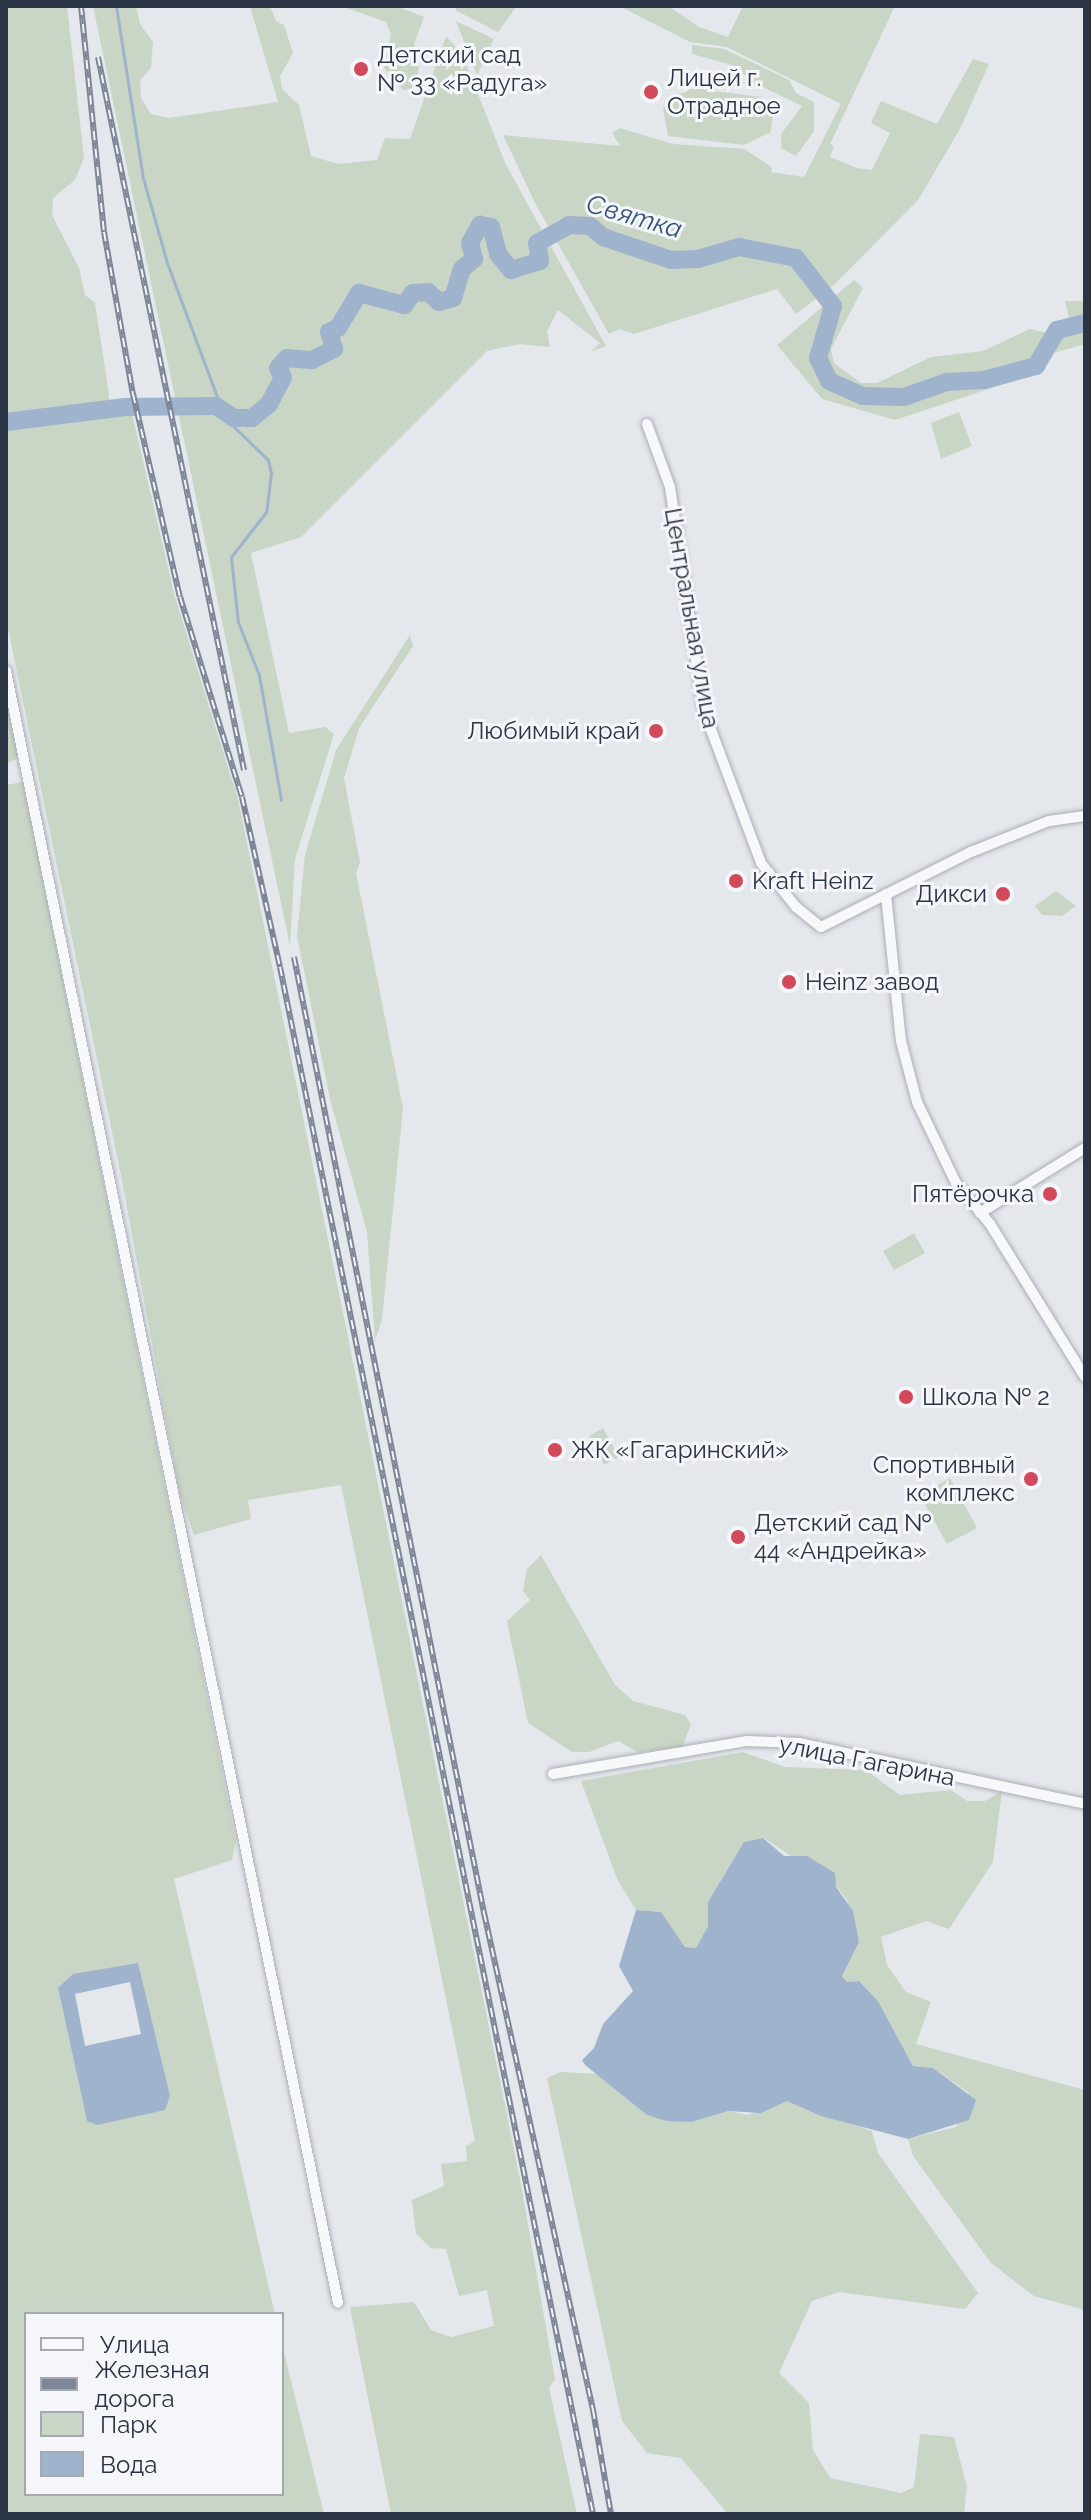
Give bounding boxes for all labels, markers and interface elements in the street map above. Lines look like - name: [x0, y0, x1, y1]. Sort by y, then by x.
- place label: Детский сад № 33 «Радуга»: [377, 41, 547, 97]
- marker: Детский сад № 33 «Радуга»: [352, 60, 370, 78]
- place label: Лицей г. Отрадное: [667, 64, 781, 120]
- marker: Лицей г. Отрадное: [642, 83, 660, 101]
- water label: Святка: [582, 188, 686, 246]
- street label: Центральная улица: [658, 505, 726, 731]
- place label: Любимый край: [467, 717, 640, 745]
- marker: Любимый край: [647, 722, 665, 740]
- place label: Kraft Heinz: [752, 867, 874, 895]
- marker: Kraft Heinz: [727, 872, 745, 890]
- place label: Дикси: [916, 880, 987, 908]
- marker: Дикси: [994, 885, 1012, 903]
- place label: Heinz завод: [805, 968, 939, 996]
- marker: Heinz завод: [780, 973, 798, 991]
- place label: Пятёрочка: [912, 1180, 1034, 1208]
- marker: Пятёрочка: [1041, 1185, 1059, 1203]
- place label: Школа № 2: [922, 1383, 1050, 1411]
- marker: Школа № 2: [897, 1388, 915, 1406]
- place label: ЖК «Гагаринский»: [571, 1436, 789, 1464]
- marker: ЖК «Гагаринский»: [546, 1441, 564, 1459]
- place label: Спортивный комплекс: [873, 1451, 1015, 1507]
- marker: Спортивный комплекс: [1022, 1470, 1040, 1488]
- place label: Детский сад № 44 «Андрейка»: [754, 1509, 931, 1565]
- marker: Детский сад № 44 «Андрейка»: [729, 1528, 747, 1546]
- street label: улица Гагарина: [777, 1730, 957, 1792]
- legend: [24, 2312, 284, 2496]
- text: Улица: [100, 2330, 170, 2359]
- text: Железная дорога: [94, 2355, 210, 2413]
- text: Парк: [100, 2410, 158, 2439]
- text: Вода: [100, 2450, 157, 2479]

